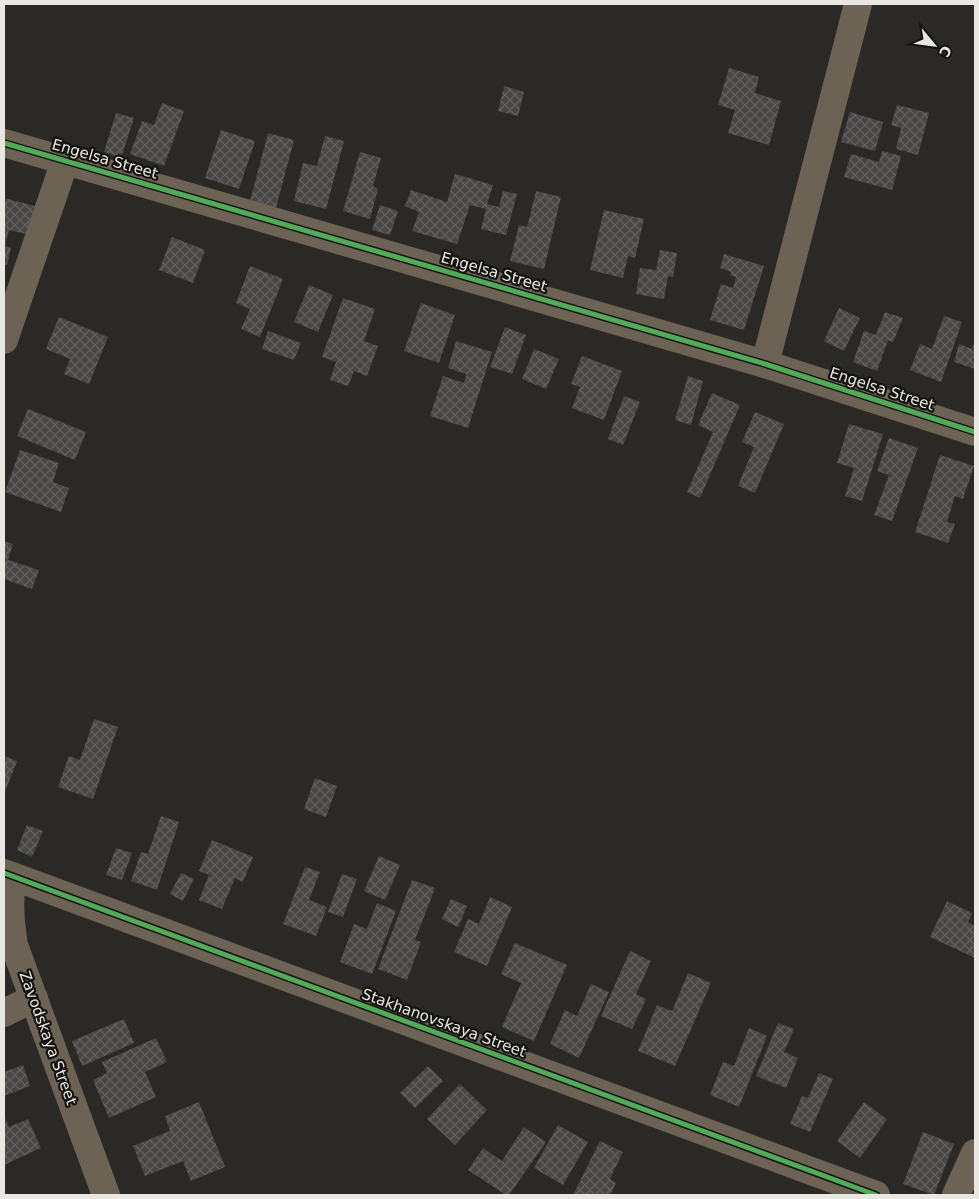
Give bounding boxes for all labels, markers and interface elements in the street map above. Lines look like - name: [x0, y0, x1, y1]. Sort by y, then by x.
- north arrow: [909, 20, 959, 70]
- text: С: [936, 43, 955, 60]
- street label: Engelsa Street: [50, 135, 160, 183]
- street label: Engelsa Street: [439, 248, 549, 296]
- street label: Engelsa Street: [827, 364, 937, 414]
- street label: Zavodskaya Street: [15, 969, 81, 1107]
- street label: Stakhanovskaya Street: [359, 985, 529, 1061]

